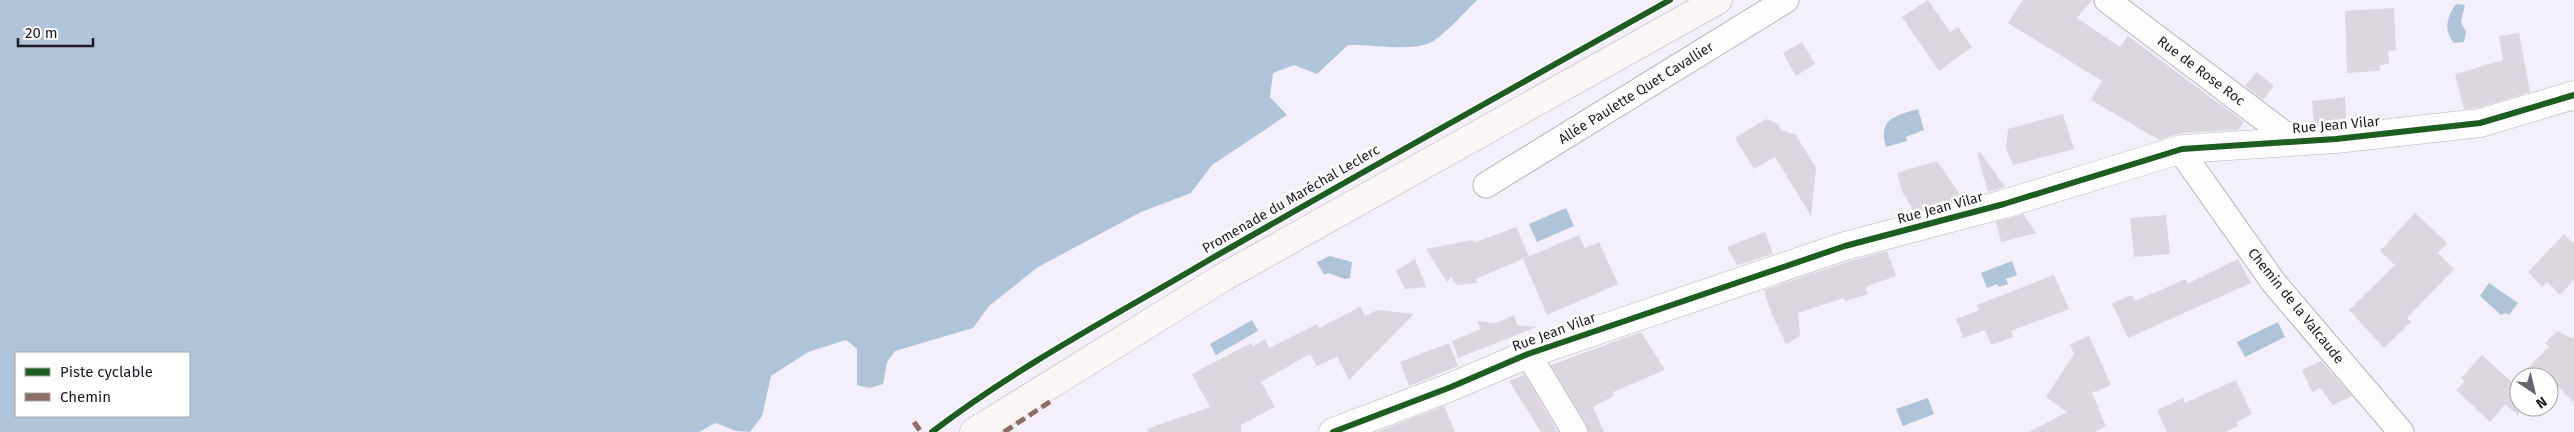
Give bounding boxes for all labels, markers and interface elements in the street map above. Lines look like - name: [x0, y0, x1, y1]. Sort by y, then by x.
- scale bar: [18, 15, 92, 47]
- text: 20 m: [25, 24, 58, 42]
- street label: Rue de Rose Roc: [2154, 33, 2248, 110]
- street label: Allée Paulette Quet Cavallier: [1555, 38, 1717, 148]
- street label: Rue Jean Vilar: [2291, 113, 2381, 137]
- street label: Promenade du Maréchal Leclerc: [1199, 141, 1383, 257]
- street label: Rue Jean Vilar: [1895, 188, 1985, 228]
- street label: Chemin de la Valcaude: [2244, 245, 2348, 367]
- street label: Rue Jean Vilar: [1510, 309, 1599, 355]
- legend: [15, 352, 190, 417]
- text: Piste cyclable: [60, 363, 153, 381]
- north arrow: [2509, 367, 2559, 417]
- text: Chemin: [60, 388, 111, 406]
- text: N: [2532, 393, 2550, 412]

